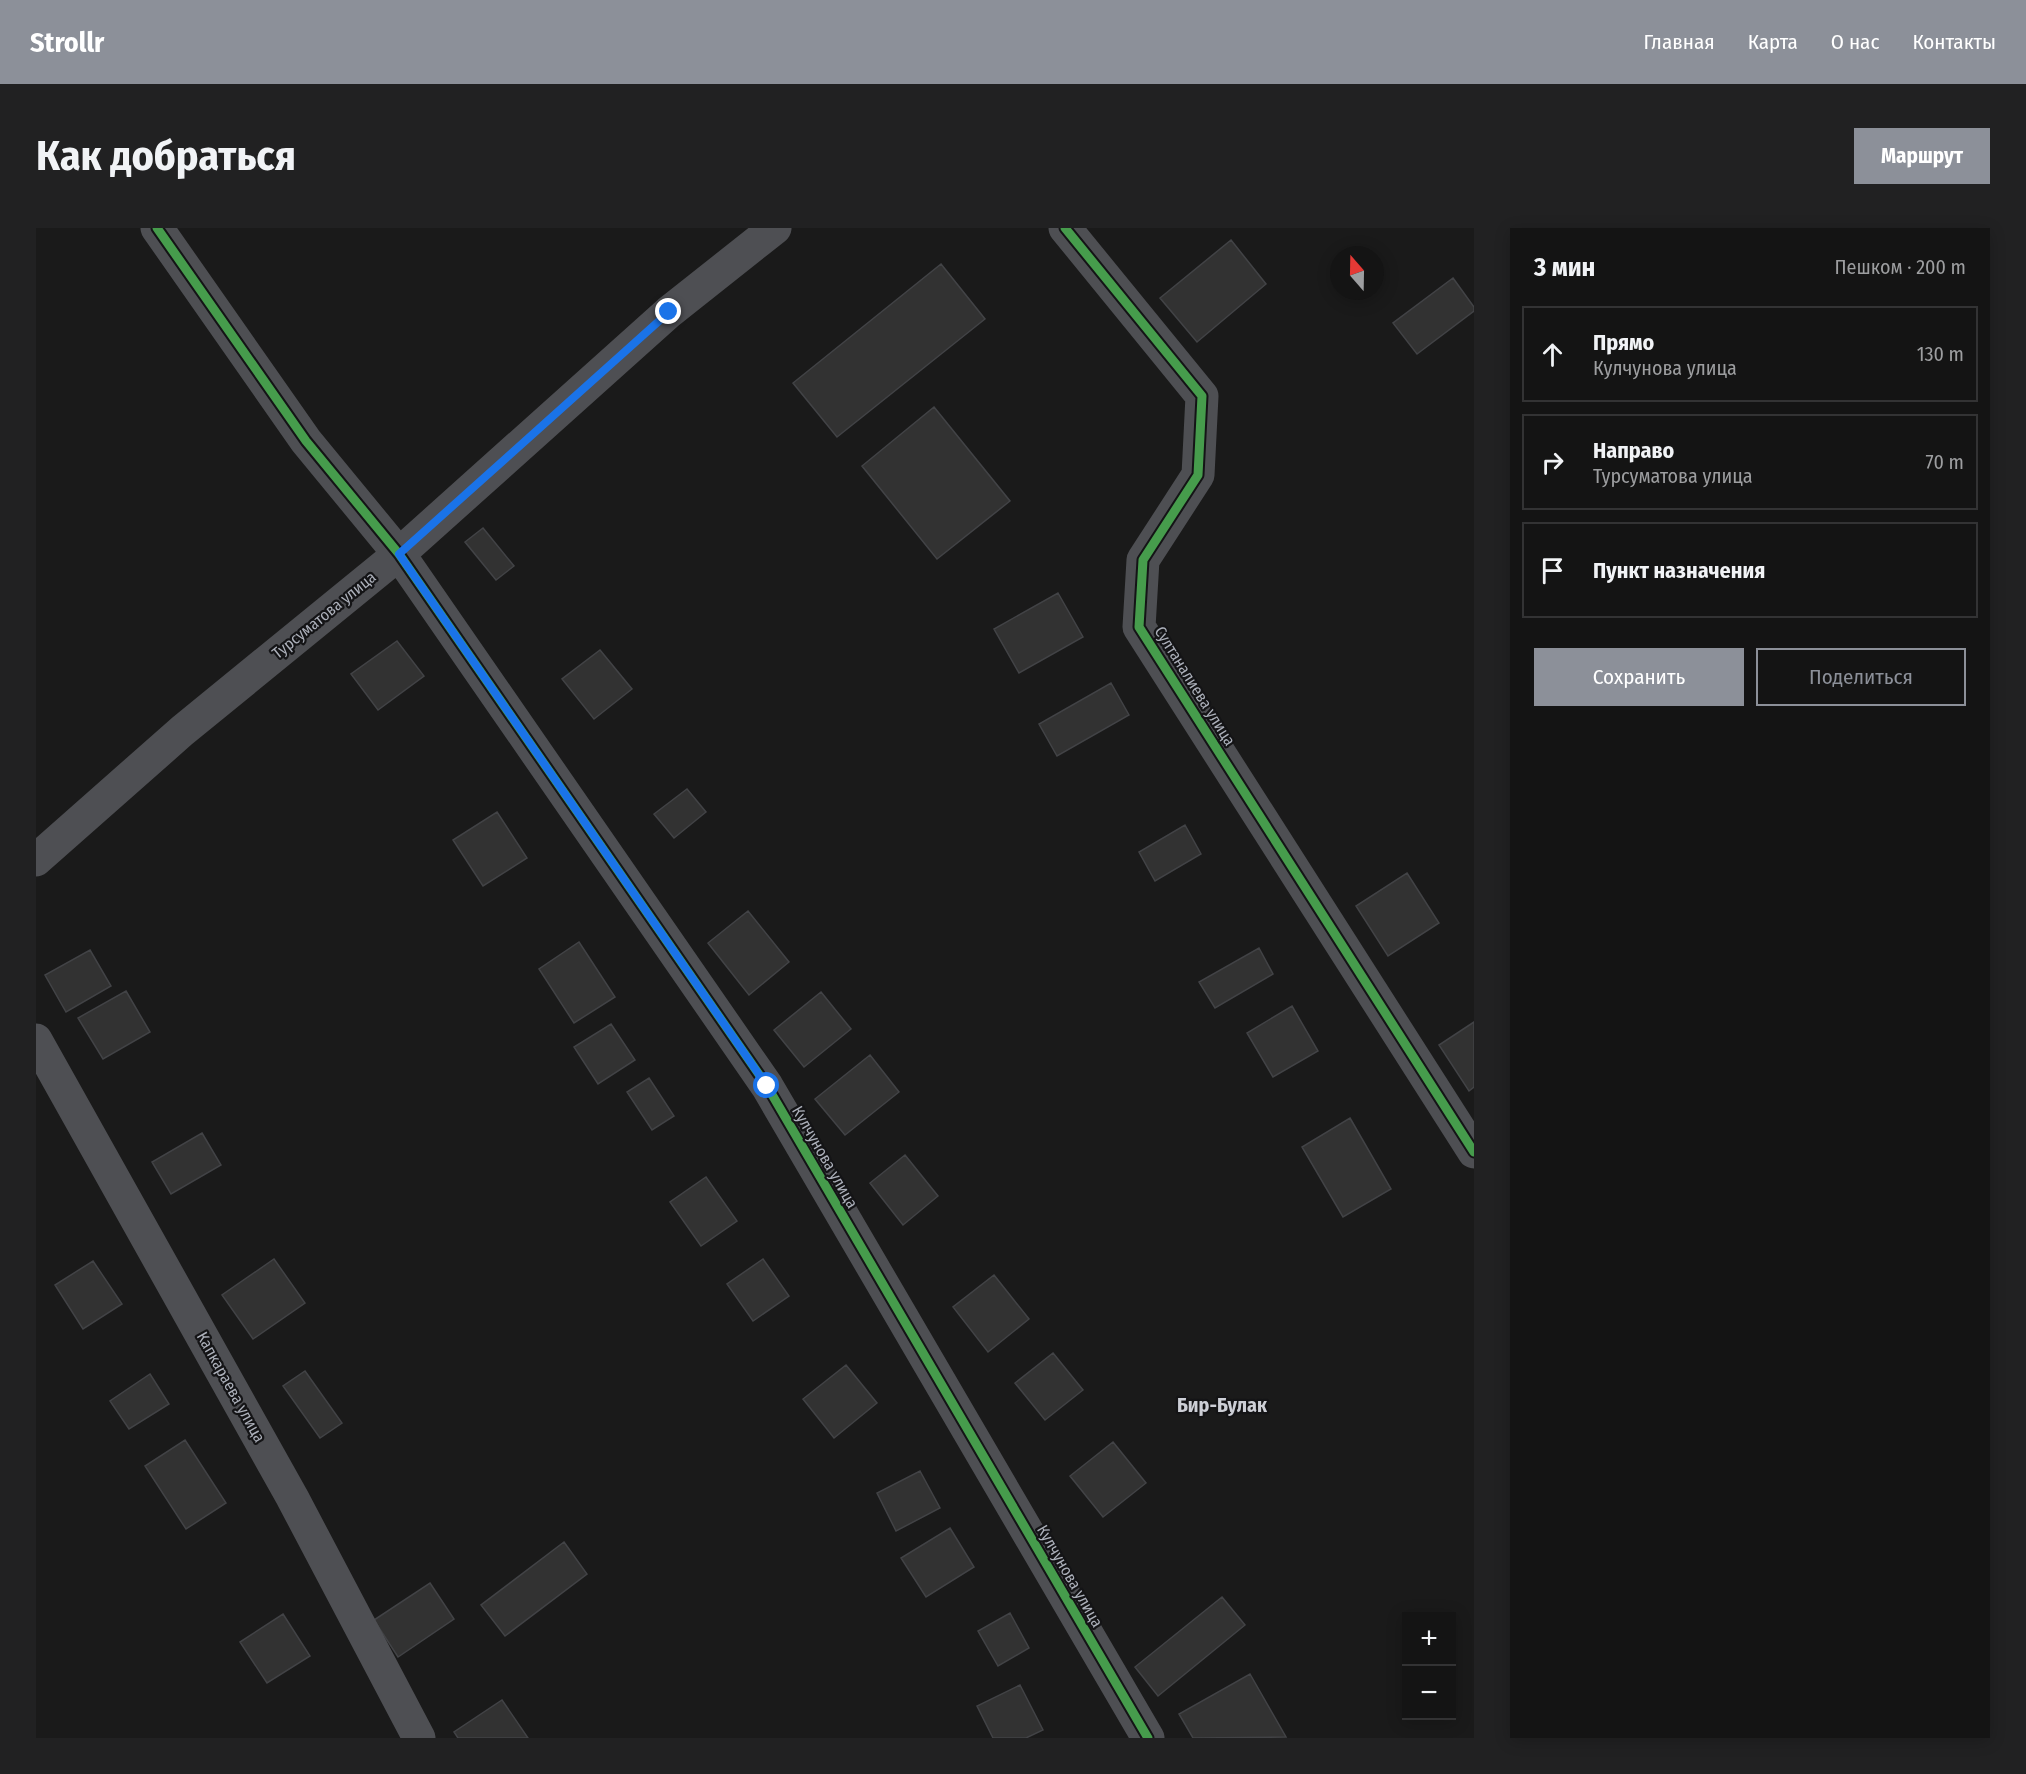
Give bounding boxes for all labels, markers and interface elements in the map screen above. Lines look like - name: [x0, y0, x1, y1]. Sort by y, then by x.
- text: Strollr: [30, 26, 104, 59]
- text: Главная: [1644, 29, 1715, 55]
- text: Карта: [1748, 29, 1798, 55]
- text: О нас: [1831, 29, 1879, 55]
- text: Контакты: [1912, 29, 1996, 55]
- button: Маршрут: [1854, 128, 1990, 184]
- text: Как добраться: [36, 131, 296, 181]
- north arrow: [1330, 246, 1384, 300]
- text: 3 мин: [1534, 252, 1595, 283]
- text: Пешком · 200 m: [1835, 255, 1966, 279]
- route end: [655, 298, 681, 324]
- text: Прямо: [1593, 329, 1654, 356]
- icon: ahead: [1536, 338, 1569, 371]
- text: 130 m: [1917, 342, 1964, 366]
- text: Кулчунова улица: [1593, 356, 1737, 380]
- text: Направо: [1593, 437, 1674, 464]
- icon: right: [1536, 446, 1569, 479]
- text: 70 m: [1926, 450, 1964, 474]
- text: Турсуматова улица: [1593, 464, 1753, 488]
- icon: arrive: [1536, 554, 1569, 587]
- text: Пункт назначения: [1593, 557, 1765, 584]
- street label: Турсуматова улица: [268, 567, 380, 663]
- street label: Султаналиева улица: [1151, 623, 1239, 749]
- button: Сохранить: [1534, 648, 1744, 706]
- button: Поделиться: [1756, 648, 1966, 706]
- route start: [753, 1072, 779, 1098]
- street label: Кулчунова улица: [788, 1102, 862, 1212]
- street label: Капкараева улица: [193, 1328, 269, 1446]
- district label: Бир-Булак: [1177, 1393, 1268, 1417]
- street label: Кулчунова улица: [1033, 1521, 1107, 1631]
- map controls: [1402, 1612, 1456, 1720]
- button: +: [1402, 1612, 1456, 1666]
- button: −: [1402, 1666, 1456, 1720]

